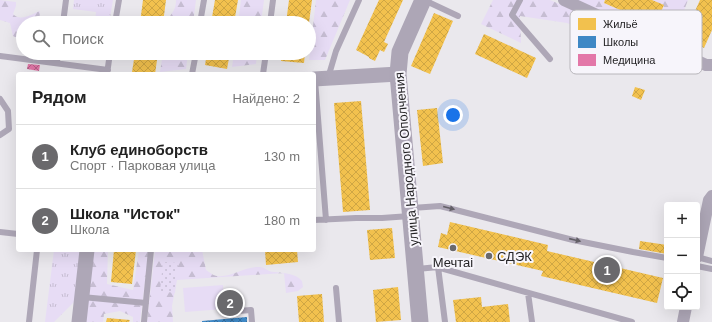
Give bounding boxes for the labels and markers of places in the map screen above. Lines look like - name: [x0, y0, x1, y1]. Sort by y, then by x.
- marker: Мечтаi: [448, 243, 458, 253]
- place label: СДЭК: [497, 249, 532, 264]
- marker: СДЭК: [484, 251, 494, 261]
- place label: Мечтаi: [433, 255, 473, 270]
- pin: 1: [594, 255, 620, 285]
- pin: 2: [217, 288, 243, 318]

